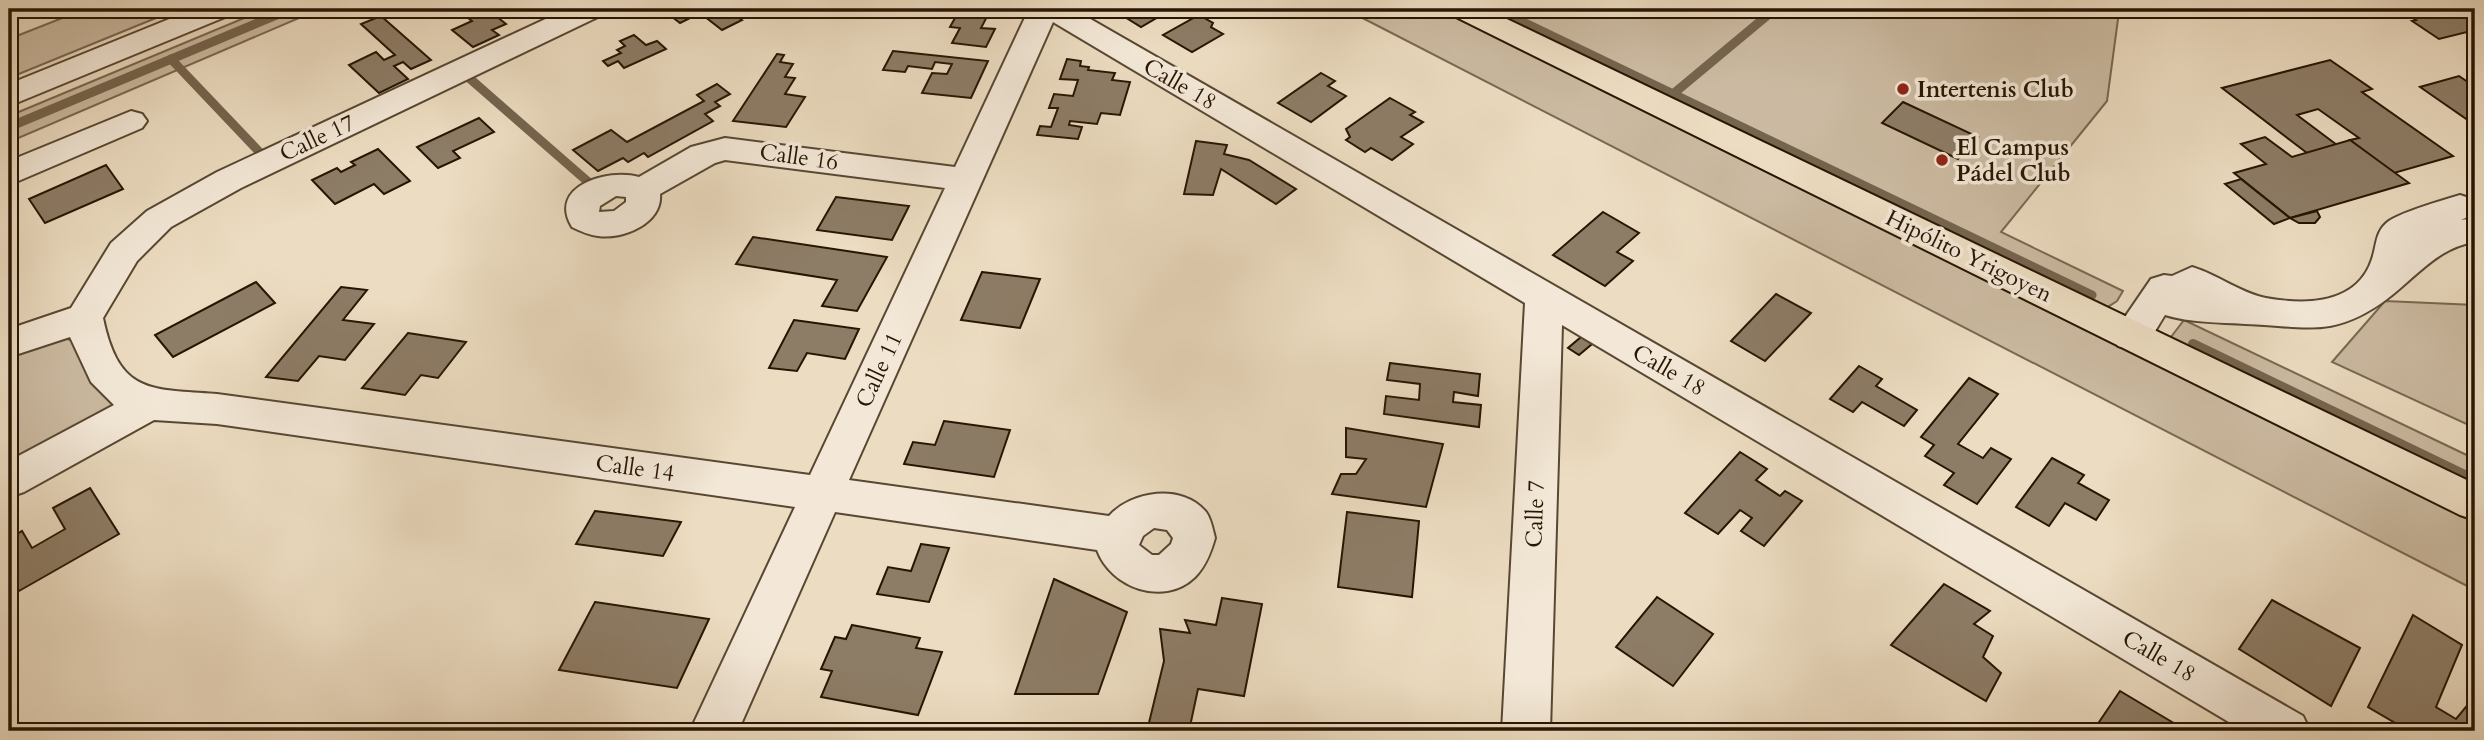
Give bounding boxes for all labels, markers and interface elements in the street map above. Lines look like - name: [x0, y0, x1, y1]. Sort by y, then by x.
- street label: Calle 18: [1138, 51, 1222, 117]
- place label: Intertenis Club: [1917, 74, 2074, 105]
- marker: Intertenis Club: [1895, 81, 1911, 97]
- street label: Calle 17: [274, 107, 360, 169]
- place label: El Campus Pádel Club: [1956, 132, 2071, 189]
- street label: Calle 16: [758, 136, 840, 178]
- marker: El Campus Pádel Club: [1934, 152, 1950, 168]
- street label: Hipólito Yrigoyen: [1881, 202, 2057, 310]
- street label: Calle 11: [848, 327, 910, 413]
- street label: Calle 18: [1627, 337, 1711, 403]
- street label: Calle 14: [594, 447, 677, 489]
- street label: Calle 7: [1518, 480, 1552, 548]
- street label: Calle 18: [2117, 623, 2201, 689]

